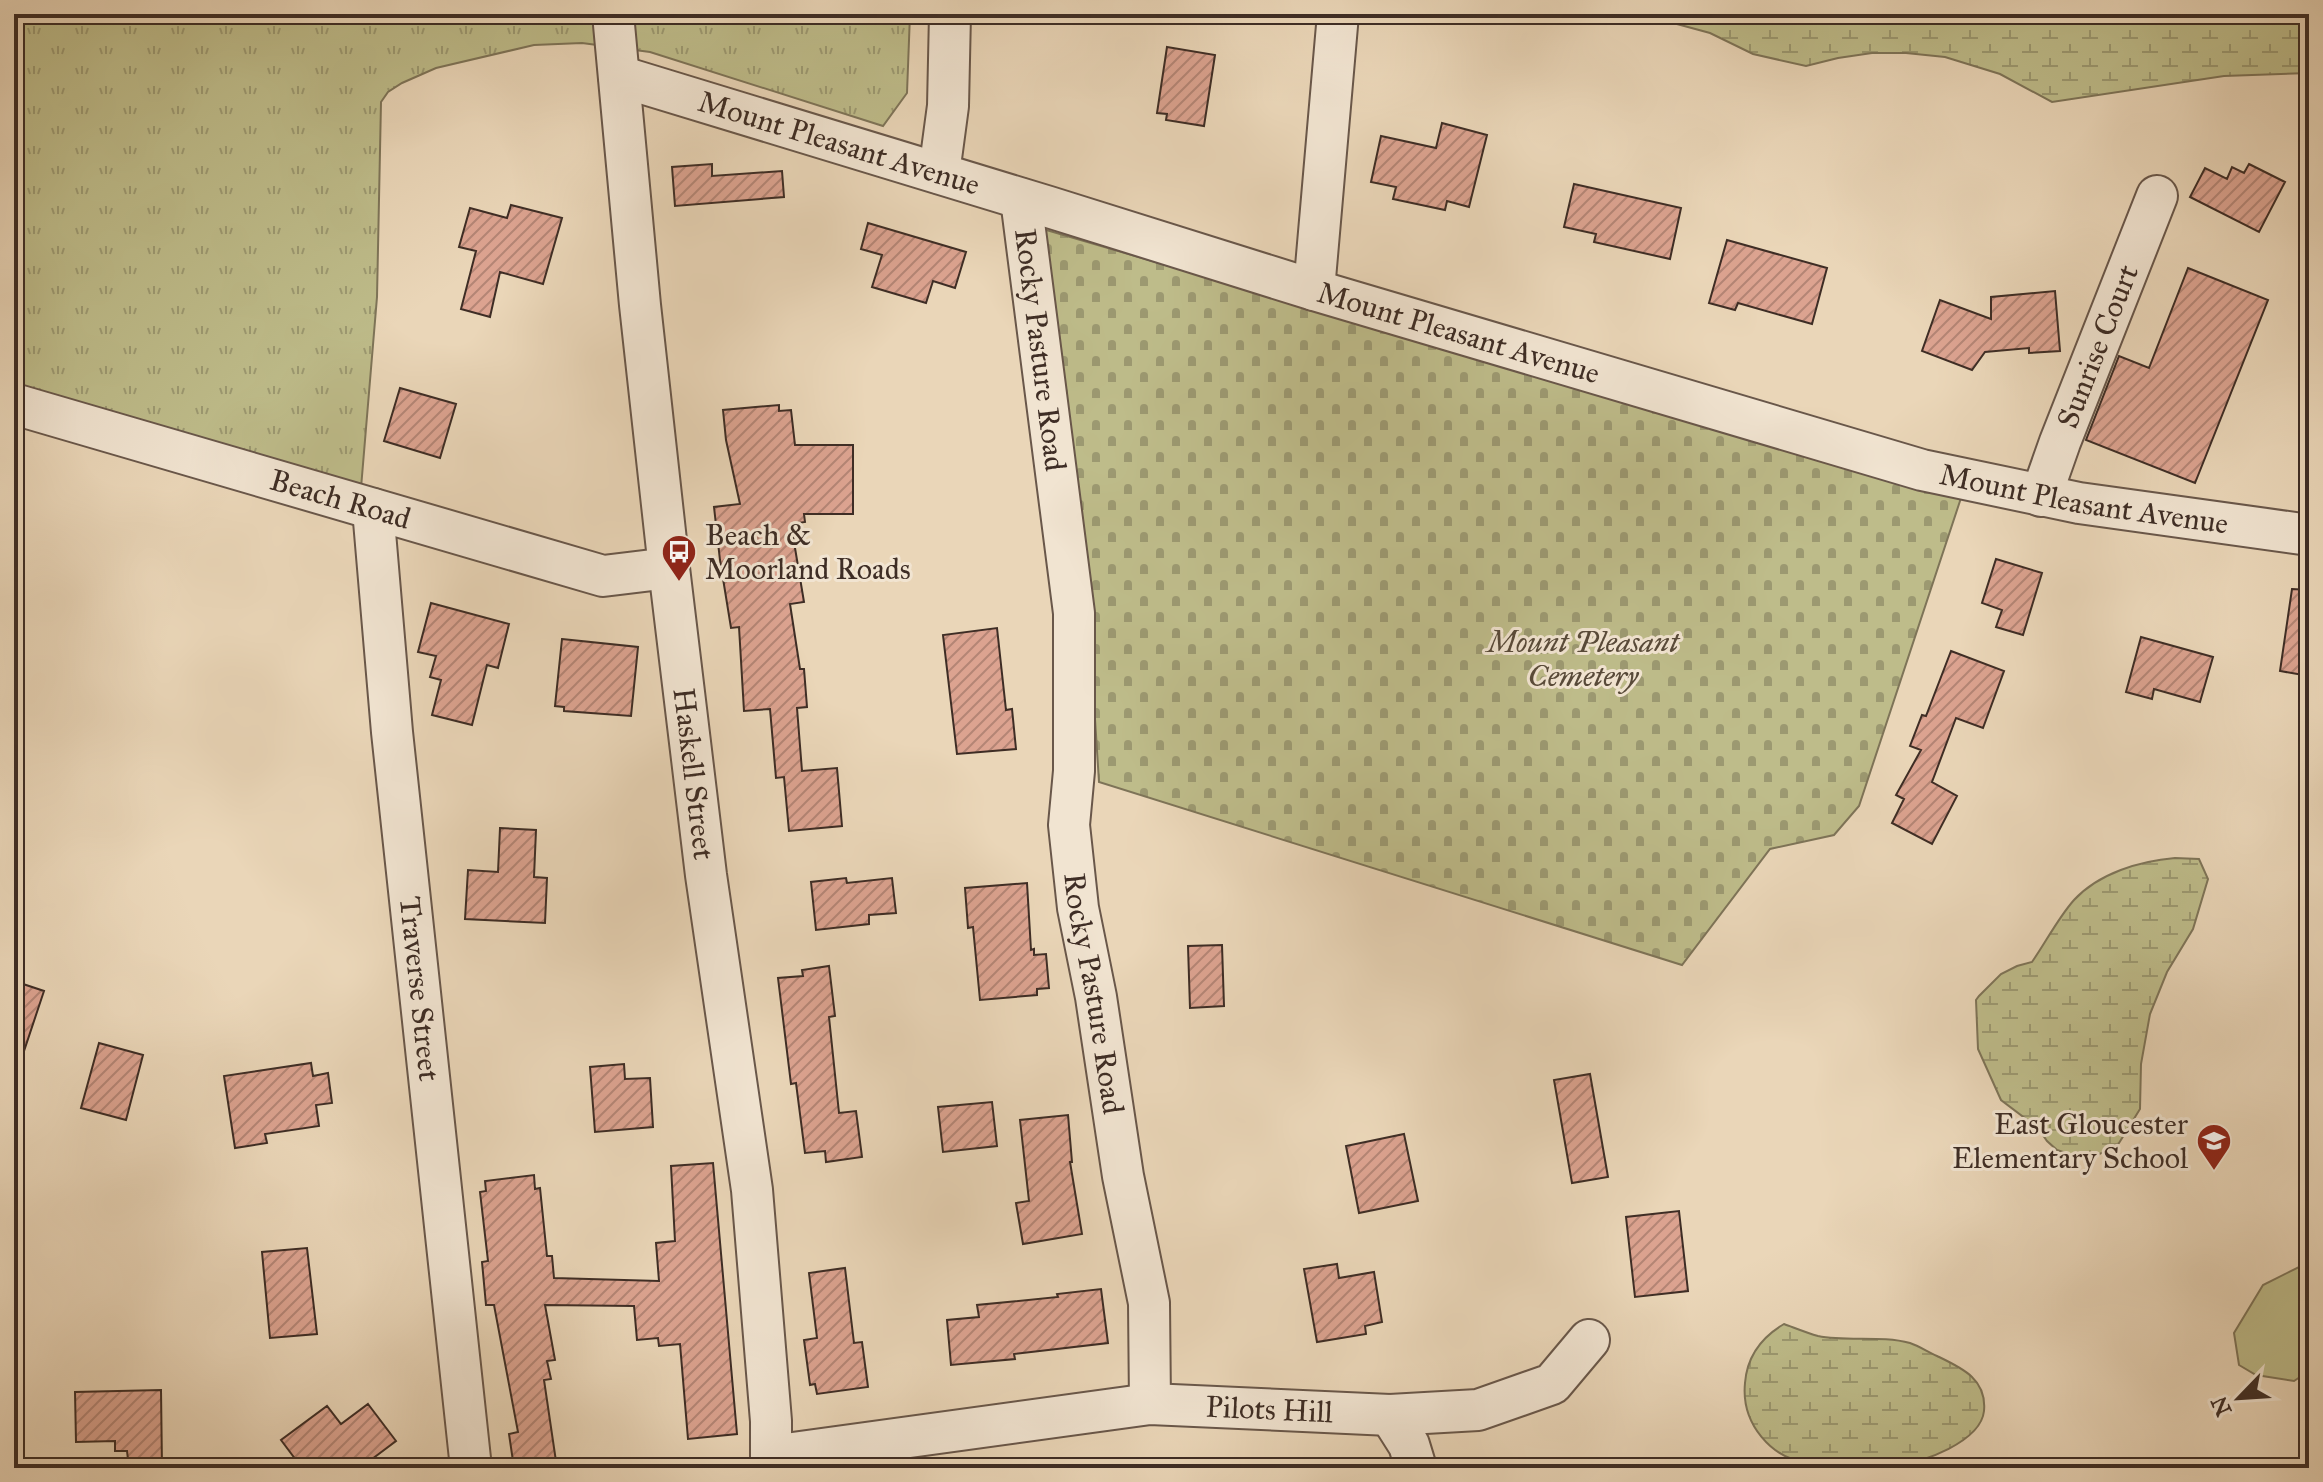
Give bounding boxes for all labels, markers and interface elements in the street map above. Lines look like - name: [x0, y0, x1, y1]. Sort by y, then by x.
- street label: Mount Pleasant Avenue: [694, 83, 984, 203]
- street label: Rocky Pasture Road: [1007, 226, 1074, 473]
- street label: Sunrise Court: [2049, 259, 2146, 433]
- street label: Mount Pleasant Avenue: [1313, 274, 1604, 392]
- street label: Mount Pleasant Avenue: [1936, 456, 2231, 542]
- street label: Beach Road: [266, 462, 415, 537]
- place label: Beach & Moorland Roads: [705, 517, 911, 587]
- bus stop icon: Beach & Moorland Roads: [660, 533, 698, 583]
- park label: Mount Pleasant Cemetery: [1484, 624, 1680, 694]
- street label: Haskell Street: [666, 686, 722, 862]
- street label: Rocky Pasture Road: [1056, 871, 1131, 1117]
- street label: Traverse Street: [392, 894, 447, 1083]
- place label: East Gloucester Elementary School: [1952, 1106, 2189, 1176]
- school or university icon: East Gloucester Elementary School: [2195, 1122, 2233, 1172]
- north arrow: [2199, 1358, 2279, 1438]
- street label: Pilots Hill: [1205, 1389, 1335, 1430]
- text: N: [2205, 1392, 2238, 1420]

